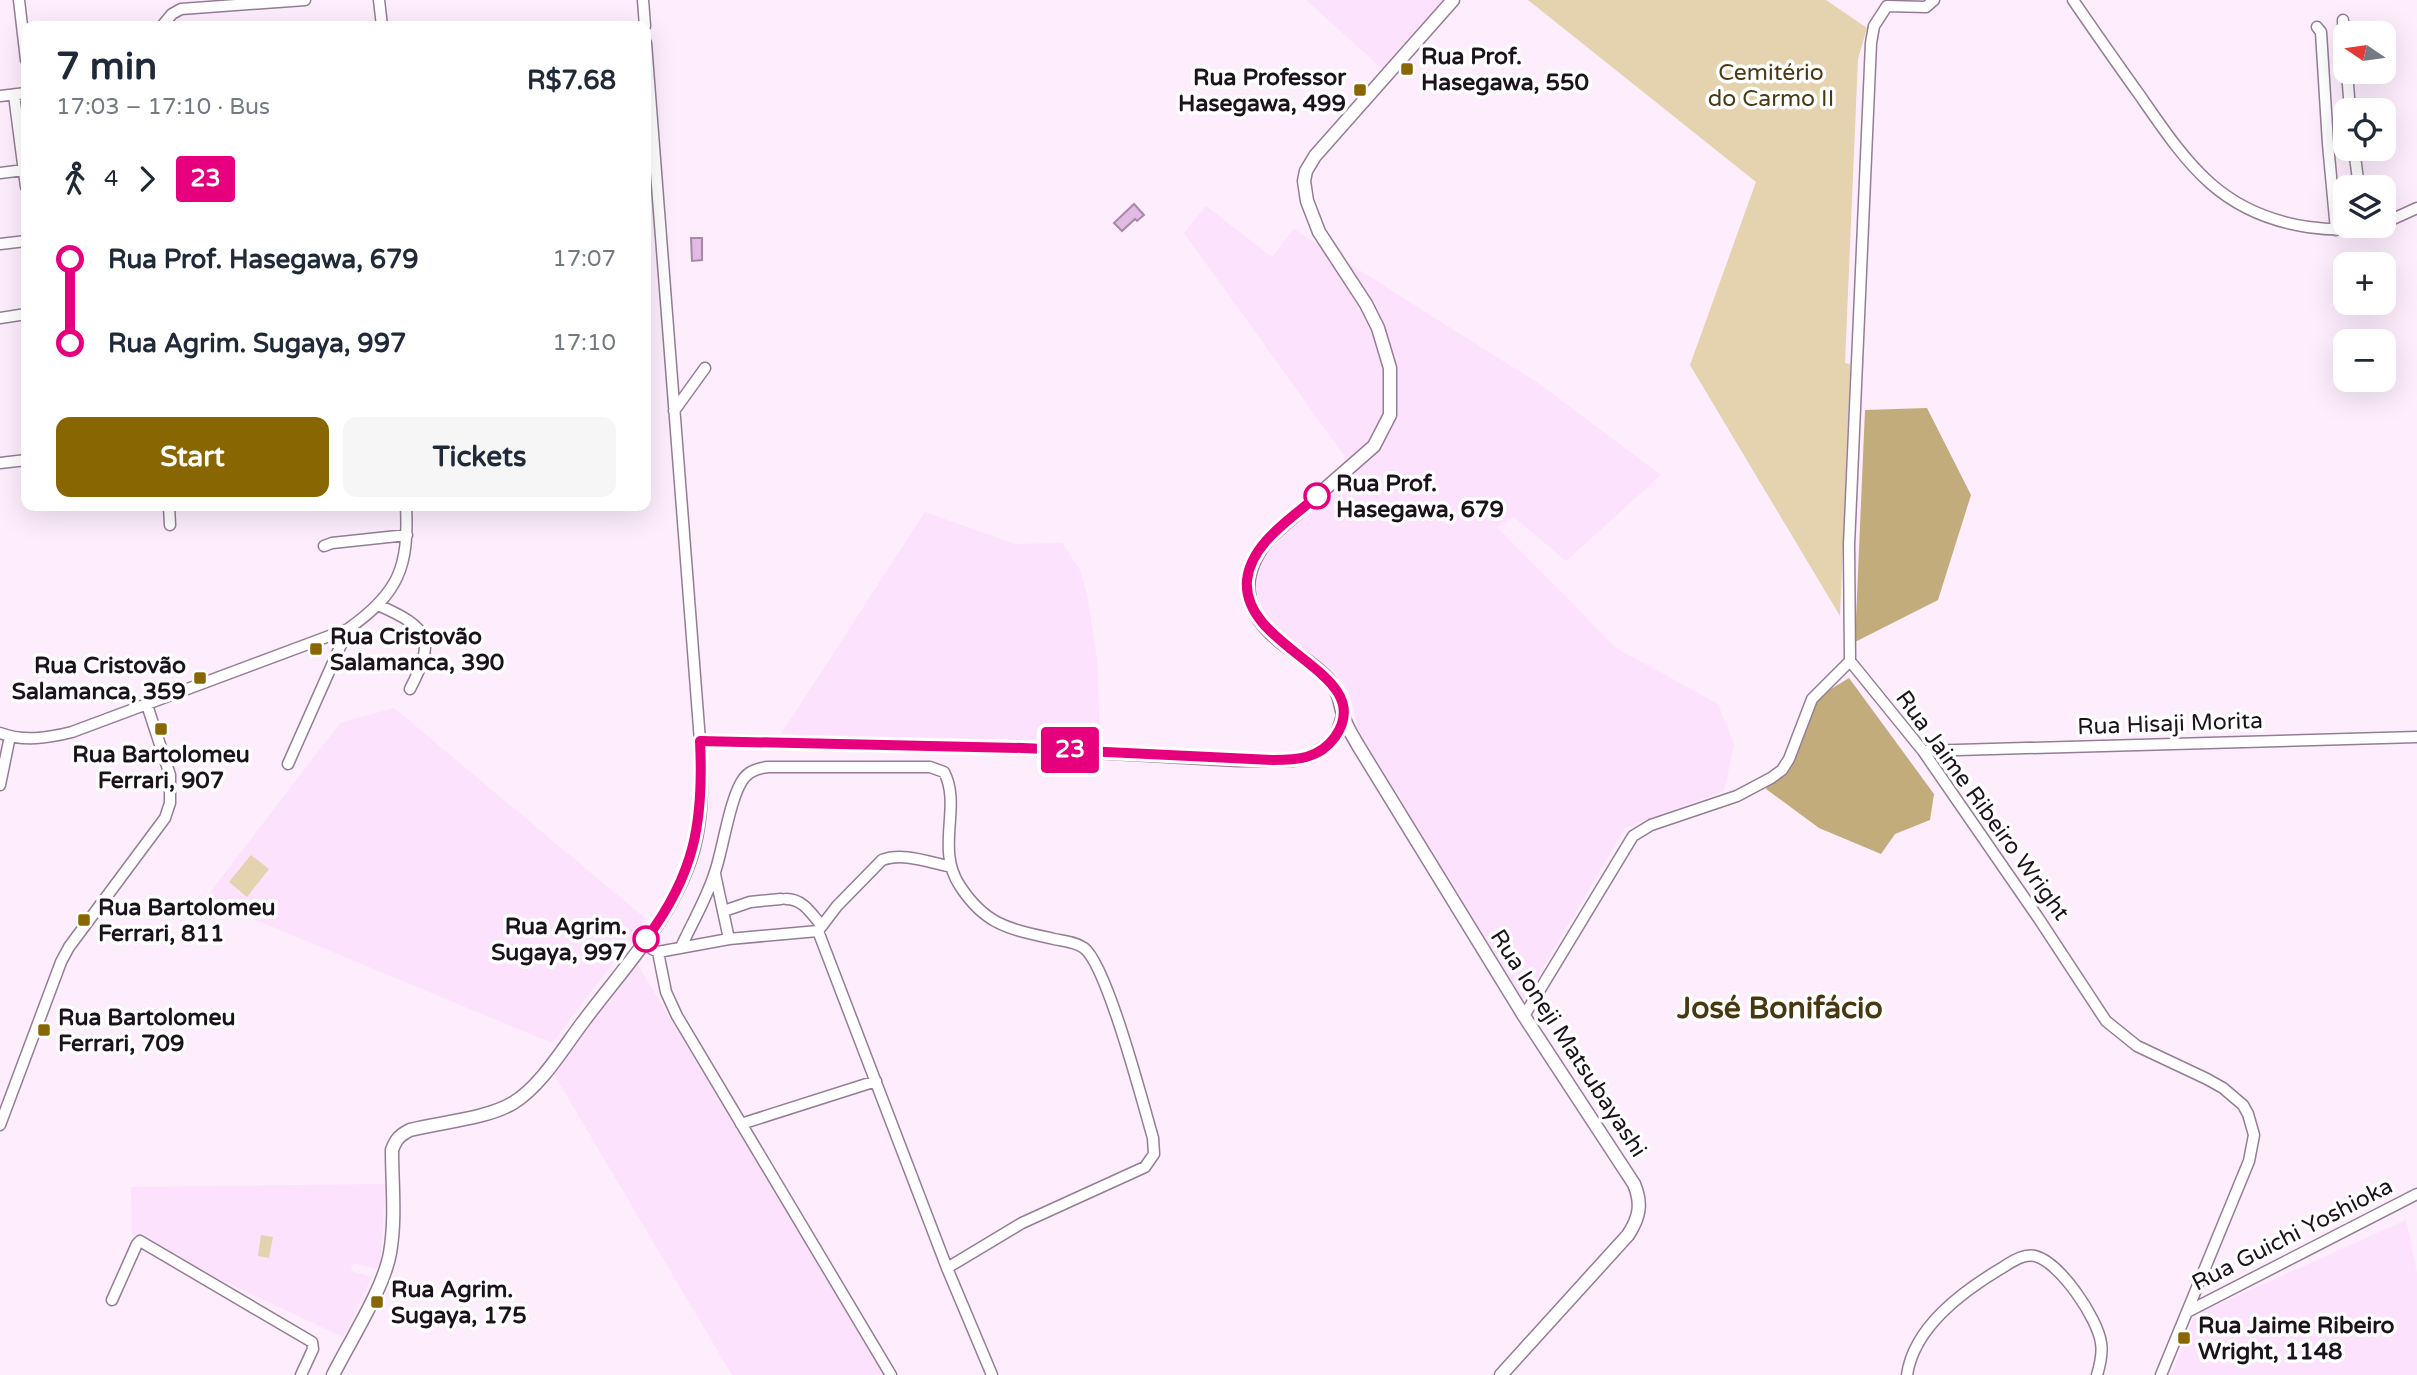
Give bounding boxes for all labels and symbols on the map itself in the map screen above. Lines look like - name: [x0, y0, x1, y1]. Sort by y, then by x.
- north arrow: [2333, 21, 2396, 84]
- place label: Rua Prof. Hasegawa, 550: [1421, 43, 1589, 97]
- park label: Cemitério do Carmo II: [1708, 59, 1834, 113]
- marker: Rua Prof. Hasegawa, 550: [1399, 61, 1415, 77]
- place label: Rua Professor Hasegawa, 499: [1178, 64, 1347, 118]
- marker: Rua Professor Hasegawa, 499: [1352, 82, 1368, 98]
- place label: Rua Prof. Hasegawa, 679: [1336, 470, 1504, 524]
- marker: Rua Prof. Hasegawa, 679: [1304, 483, 1330, 509]
- place label: Rua Cristovão Salamanca, 390: [330, 623, 504, 677]
- marker: Rua Cristovão Salamanca, 390: [308, 641, 324, 657]
- place label: Rua Cristovão Salamanca, 359: [12, 652, 186, 706]
- marker: Rua Cristovão Salamanca, 359: [192, 670, 208, 686]
- street label: Rua Jaime Ribeiro Wright: [1889, 685, 2075, 926]
- street label: Rua Hisaji Morita: [2077, 707, 2263, 741]
- marker: Rua Bartolomeu Ferrari, 907: [153, 721, 169, 737]
- line badge: 23: [1038, 727, 1102, 773]
- place label: Rua Bartolomeu Ferrari, 907: [72, 741, 250, 795]
- place label: Rua Bartolomeu Ferrari, 811: [98, 894, 275, 948]
- marker: Rua Bartolomeu Ferrari, 811: [76, 912, 92, 928]
- place label: Rua Agrim. Sugaya, 997: [491, 913, 627, 967]
- street label: Rua Ioneji Matsubayashi: [1484, 924, 1652, 1163]
- marker: Rua Agrim. Sugaya, 997: [633, 926, 659, 952]
- district label: José Bonifácio: [1676, 990, 1883, 1027]
- place label: Rua Bartolomeu Ferrari, 709: [58, 1004, 235, 1058]
- marker: Rua Bartolomeu Ferrari, 709: [36, 1022, 52, 1038]
- street label: Rua Guichi Yoshioka: [2187, 1172, 2397, 1298]
- place label: Rua Agrim. Sugaya, 175: [391, 1276, 527, 1330]
- marker: Rua Agrim. Sugaya, 175: [369, 1294, 385, 1310]
- place label: Rua Jaime Ribeiro Wright, 1148: [2198, 1312, 2395, 1366]
- marker: Rua Jaime Ribeiro Wright, 1148: [2176, 1330, 2192, 1346]

